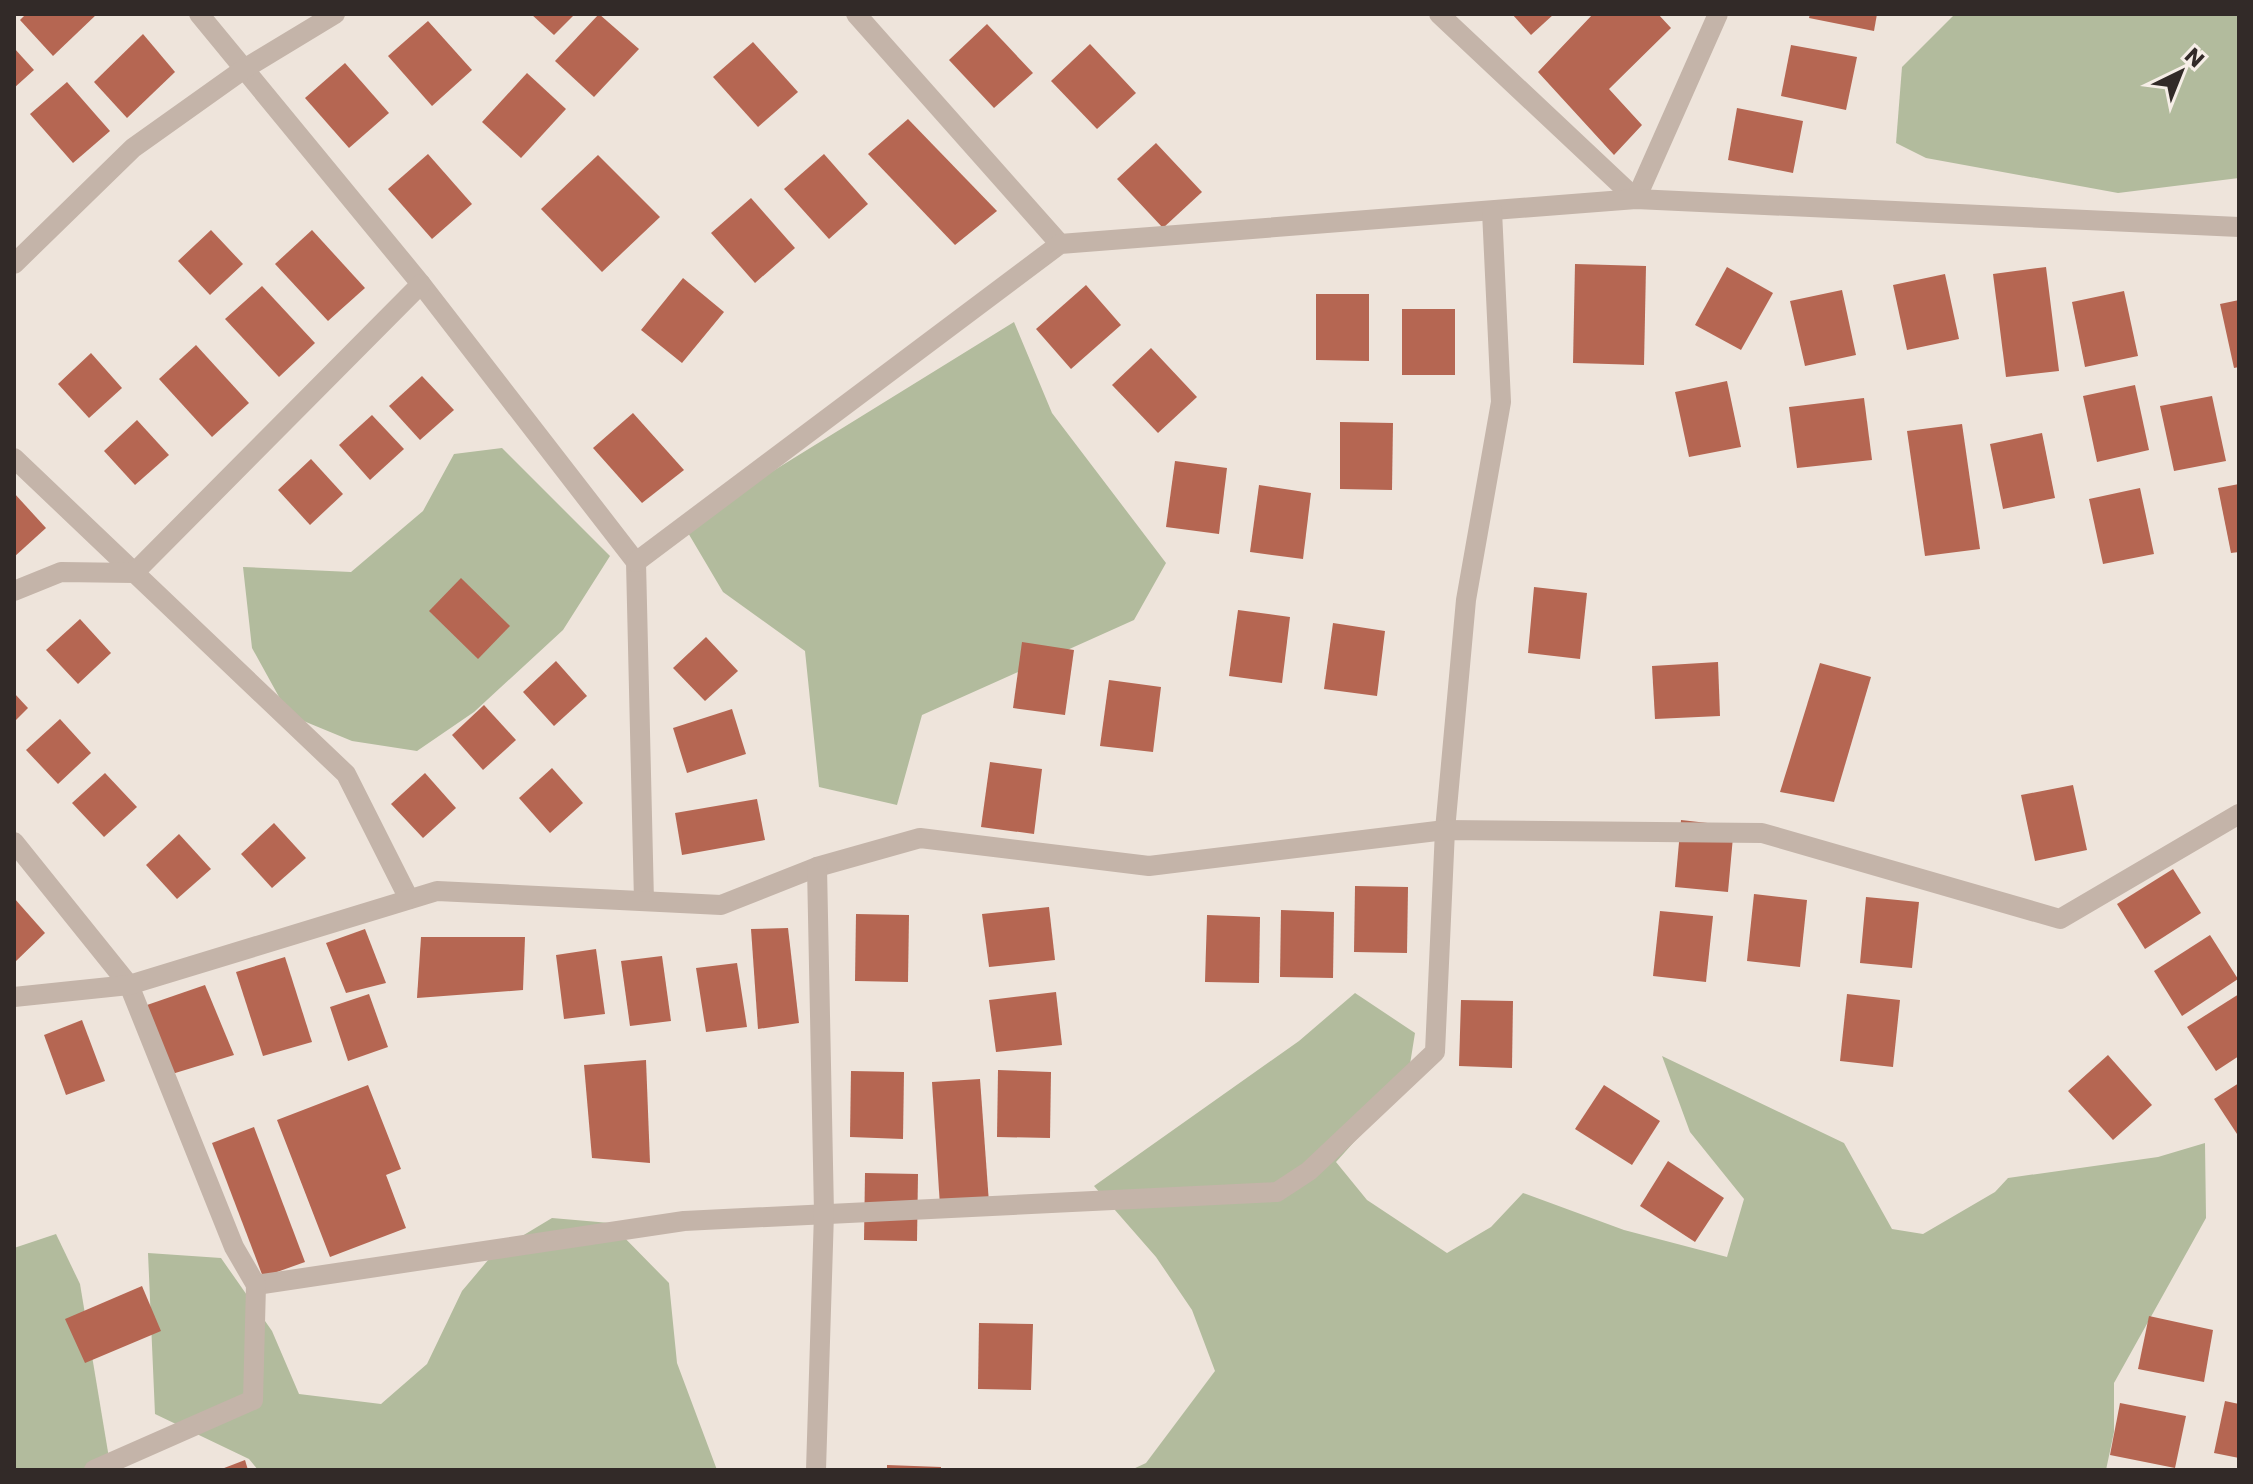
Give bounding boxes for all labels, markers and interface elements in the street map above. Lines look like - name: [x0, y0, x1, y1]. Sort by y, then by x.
- north arrow: [2141, 32, 2221, 112]
- text: N: [2178, 41, 2211, 75]

